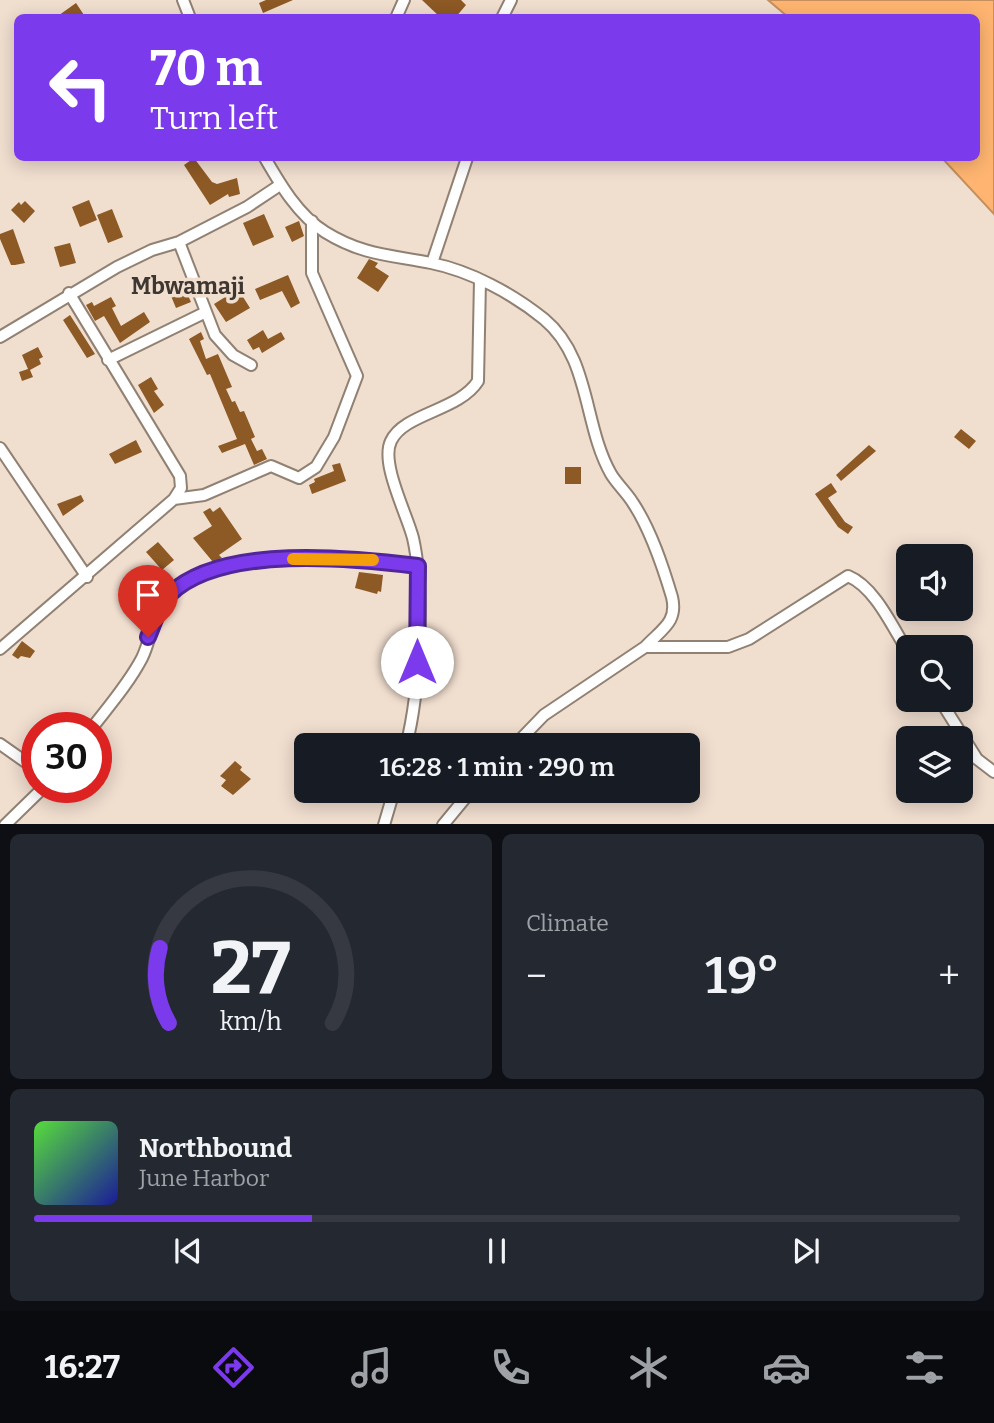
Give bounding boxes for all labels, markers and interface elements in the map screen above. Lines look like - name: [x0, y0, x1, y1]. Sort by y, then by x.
- text: 70 m: [150, 39, 262, 98]
- icon: left: [35, 42, 126, 133]
- text: Turn left: [150, 99, 278, 137]
- district label: Mbwamaji: [131, 272, 245, 300]
- map controls: [896, 544, 973, 803]
- button: sound: [896, 544, 973, 621]
- pin: [118, 565, 178, 637]
- icon: arrive: [129, 576, 167, 614]
- position arrow: [380, 625, 454, 699]
- button: search: [896, 635, 973, 712]
- speed limit sign: 30: [21, 712, 112, 803]
- button: layers: [896, 726, 973, 803]
- text: 16:28 · 1 min · 290 m: [380, 752, 614, 783]
- text: Climate: [526, 909, 609, 937]
- text: 27: [211, 925, 291, 1012]
- text: 19°: [705, 944, 780, 1007]
- text: −: [526, 953, 547, 999]
- text: +: [938, 953, 960, 999]
- text: km/h: [220, 1006, 282, 1036]
- text: Northbound: [139, 1133, 292, 1164]
- text: June Harbor: [139, 1164, 269, 1192]
- icon: previous: [169, 1232, 207, 1270]
- icon: pause: [478, 1232, 516, 1270]
- icon: next: [787, 1232, 825, 1270]
- icon: directions: [209, 1343, 258, 1392]
- icon: music: [347, 1343, 396, 1392]
- icon: phone: [486, 1343, 535, 1392]
- icon: climate: [624, 1343, 673, 1392]
- icon: car: [762, 1343, 811, 1392]
- icon: filters: [900, 1343, 949, 1392]
- text: 16:27: [45, 1348, 120, 1386]

